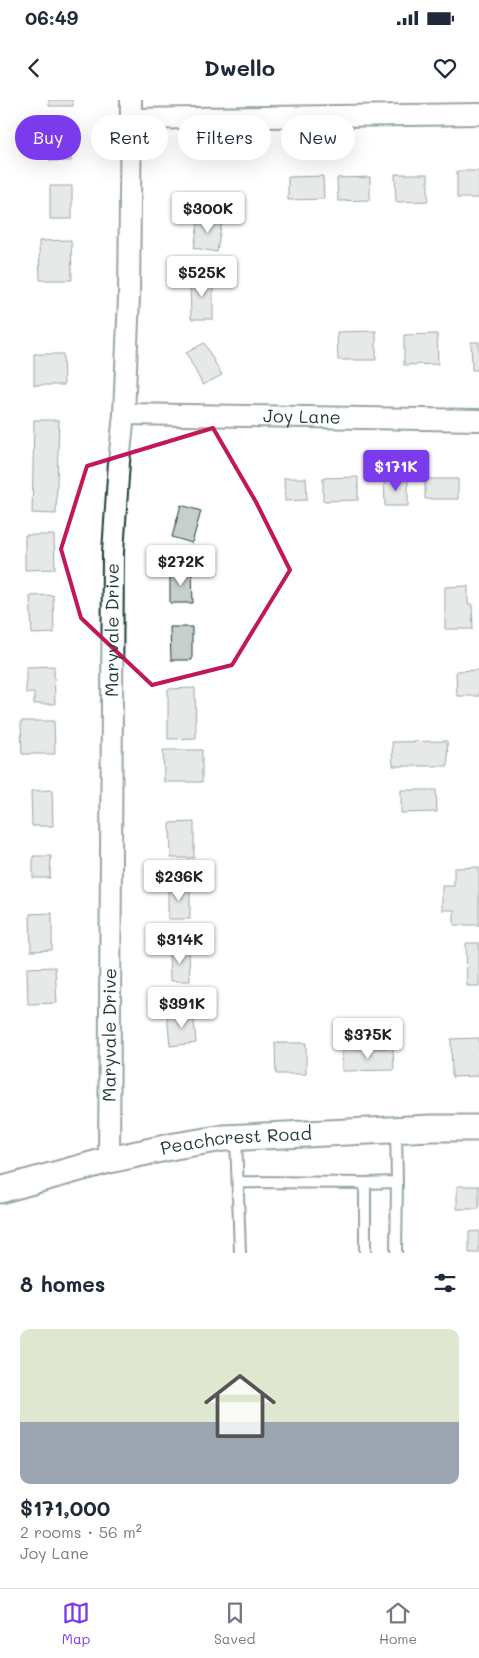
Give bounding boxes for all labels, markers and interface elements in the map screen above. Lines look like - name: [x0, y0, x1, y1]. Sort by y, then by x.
- text: 06:49: [25, 5, 78, 30]
- text: Dwello: [204, 53, 275, 82]
- icon: back: [20, 54, 48, 82]
- icon: heart: [431, 54, 459, 82]
- chip: Buy: [15, 115, 81, 160]
- chip: Rent: [91, 115, 168, 160]
- chip: Filters: [178, 115, 271, 160]
- chip: New: [281, 115, 355, 160]
- pin: $300K: [173, 192, 243, 234]
- text: $300K: [183, 197, 233, 218]
- pin: $525K: [167, 256, 237, 298]
- text: $525K: [178, 261, 226, 282]
- street label: Joy Lane: [263, 403, 341, 429]
- pin: $171K: [361, 450, 431, 492]
- text: $171K: [374, 455, 418, 476]
- pin: $272K: [146, 544, 216, 587]
- text: $272K: [157, 550, 205, 571]
- street label: Maryvale Drive: [99, 563, 124, 697]
- pin: $236K: [144, 860, 214, 902]
- text: $236K: [155, 865, 203, 886]
- pin: $314K: [145, 922, 215, 965]
- text: $314K: [156, 928, 204, 949]
- street label: Maryvale Drive: [96, 968, 121, 1102]
- pin: $391K: [147, 986, 217, 1029]
- text: $391K: [159, 992, 205, 1013]
- pin: $375K: [333, 1018, 403, 1060]
- text: $375K: [344, 1023, 392, 1044]
- street label: Peachcrest Road: [158, 1121, 312, 1160]
- icon: filters: [431, 1269, 459, 1297]
- text: 8 homes: [20, 1270, 105, 1297]
- icon: home: [195, 1361, 285, 1451]
- text: $171,000: [20, 1494, 110, 1521]
- text: 2 rooms · 56 m²: [20, 1521, 142, 1542]
- text: Joy Lane: [20, 1542, 89, 1563]
- tab: Map: [62, 1599, 90, 1648]
- tab: Saved: [214, 1599, 255, 1648]
- tab: Home: [379, 1599, 417, 1648]

